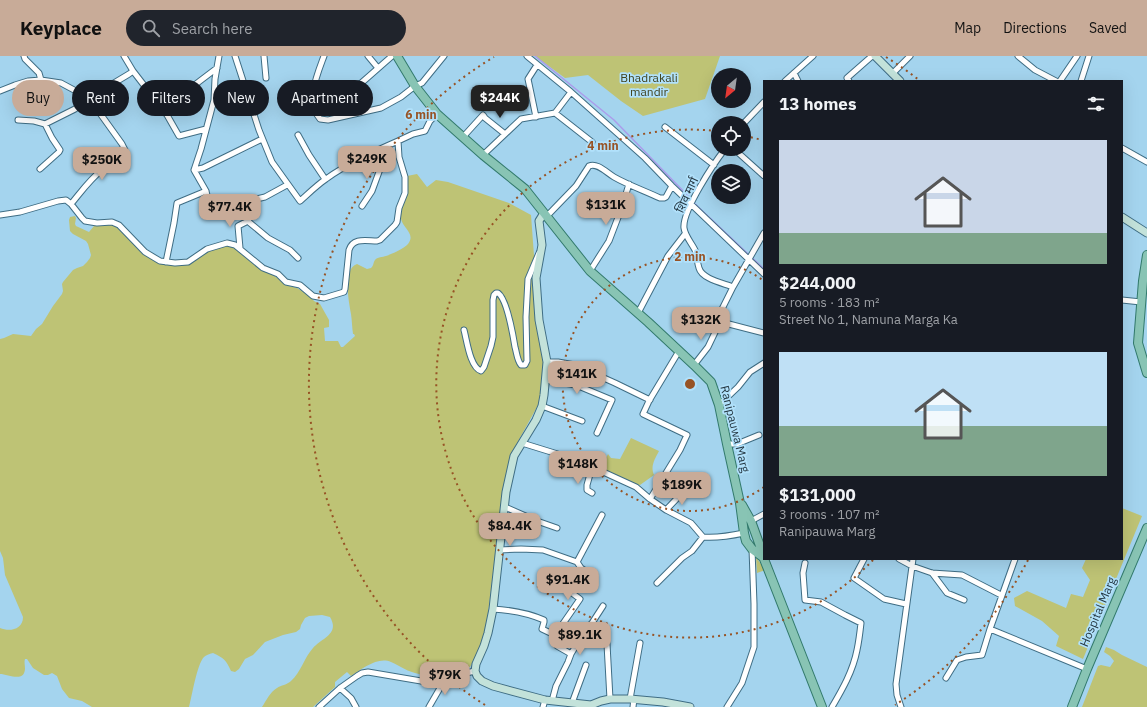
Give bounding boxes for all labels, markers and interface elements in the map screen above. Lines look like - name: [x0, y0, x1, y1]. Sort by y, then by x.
- search box: [126, 10, 406, 46]
- text: Keyplace: [20, 16, 102, 40]
- icon: search: [140, 17, 162, 39]
- text: Search here: [172, 19, 252, 38]
- text: Map: [954, 19, 981, 37]
- text: Directions: [1003, 19, 1067, 37]
- text: Saved: [1089, 19, 1127, 37]
- north arrow: [711, 68, 751, 108]
- map controls: [711, 68, 751, 204]
- park label: Bhadrakali mandir: [620, 70, 678, 99]
- chip: Buy: [12, 80, 64, 116]
- chip: Rent: [72, 80, 129, 116]
- chip: Filters: [137, 80, 205, 116]
- chip: New: [213, 80, 269, 116]
- chip: Apartment: [277, 80, 373, 116]
- pin: $244K: [472, 85, 528, 119]
- text: $244K: [480, 89, 520, 106]
- text: 13 homes: [779, 93, 856, 115]
- icon: filters: [1085, 93, 1107, 115]
- text: 6 min: [405, 107, 437, 122]
- button: locate: [711, 116, 751, 156]
- text: 4 min: [587, 138, 619, 153]
- pin: $249K: [339, 146, 395, 180]
- pin: $250K: [74, 147, 130, 181]
- text: $249K: [347, 150, 387, 167]
- text: $250K: [82, 151, 122, 168]
- button: layers: [711, 164, 751, 204]
- icon: home: [907, 166, 979, 238]
- street label: शिव मार्ग: [672, 174, 702, 215]
- pin: $131K: [578, 192, 634, 226]
- pin: $77.4K: [197, 194, 263, 228]
- text: $131K: [586, 196, 626, 213]
- text: $77.4K: [208, 198, 252, 215]
- text: 2 min: [674, 249, 706, 264]
- text: $244,000: [779, 272, 856, 294]
- text: 5 rooms · 183 m²: [779, 294, 880, 311]
- pin: $132K: [673, 307, 729, 341]
- text: $132K: [681, 311, 721, 328]
- text: Street No 1, Namuna Marga Ka: [779, 311, 958, 328]
- pin: $141K: [549, 361, 605, 395]
- text: $141K: [557, 365, 597, 382]
- centre of rings: [683, 377, 697, 391]
- icon: home: [907, 378, 979, 450]
- street label: Ranipauwa Marg: [717, 384, 754, 474]
- pin: $148K: [550, 451, 606, 485]
- text: $148K: [558, 455, 598, 472]
- pin: $189K: [654, 472, 710, 506]
- text: $189K: [662, 476, 702, 493]
- text: $131,000: [779, 484, 856, 506]
- text: 3 rooms · 107 m²: [779, 506, 880, 523]
- pin: $84.4K: [477, 513, 543, 547]
- text: $84.4K: [488, 517, 532, 534]
- text: Ranipauwa Marg: [779, 523, 875, 540]
- pin: $91.4K: [535, 567, 601, 601]
- text: $91.4K: [546, 571, 590, 588]
- street label: Hospital Marg: [1076, 574, 1119, 649]
- pin: $89.1K: [547, 622, 613, 656]
- text: $89.1K: [558, 626, 602, 643]
- pin: $79K: [421, 662, 469, 696]
- text: $79K: [429, 666, 461, 683]

